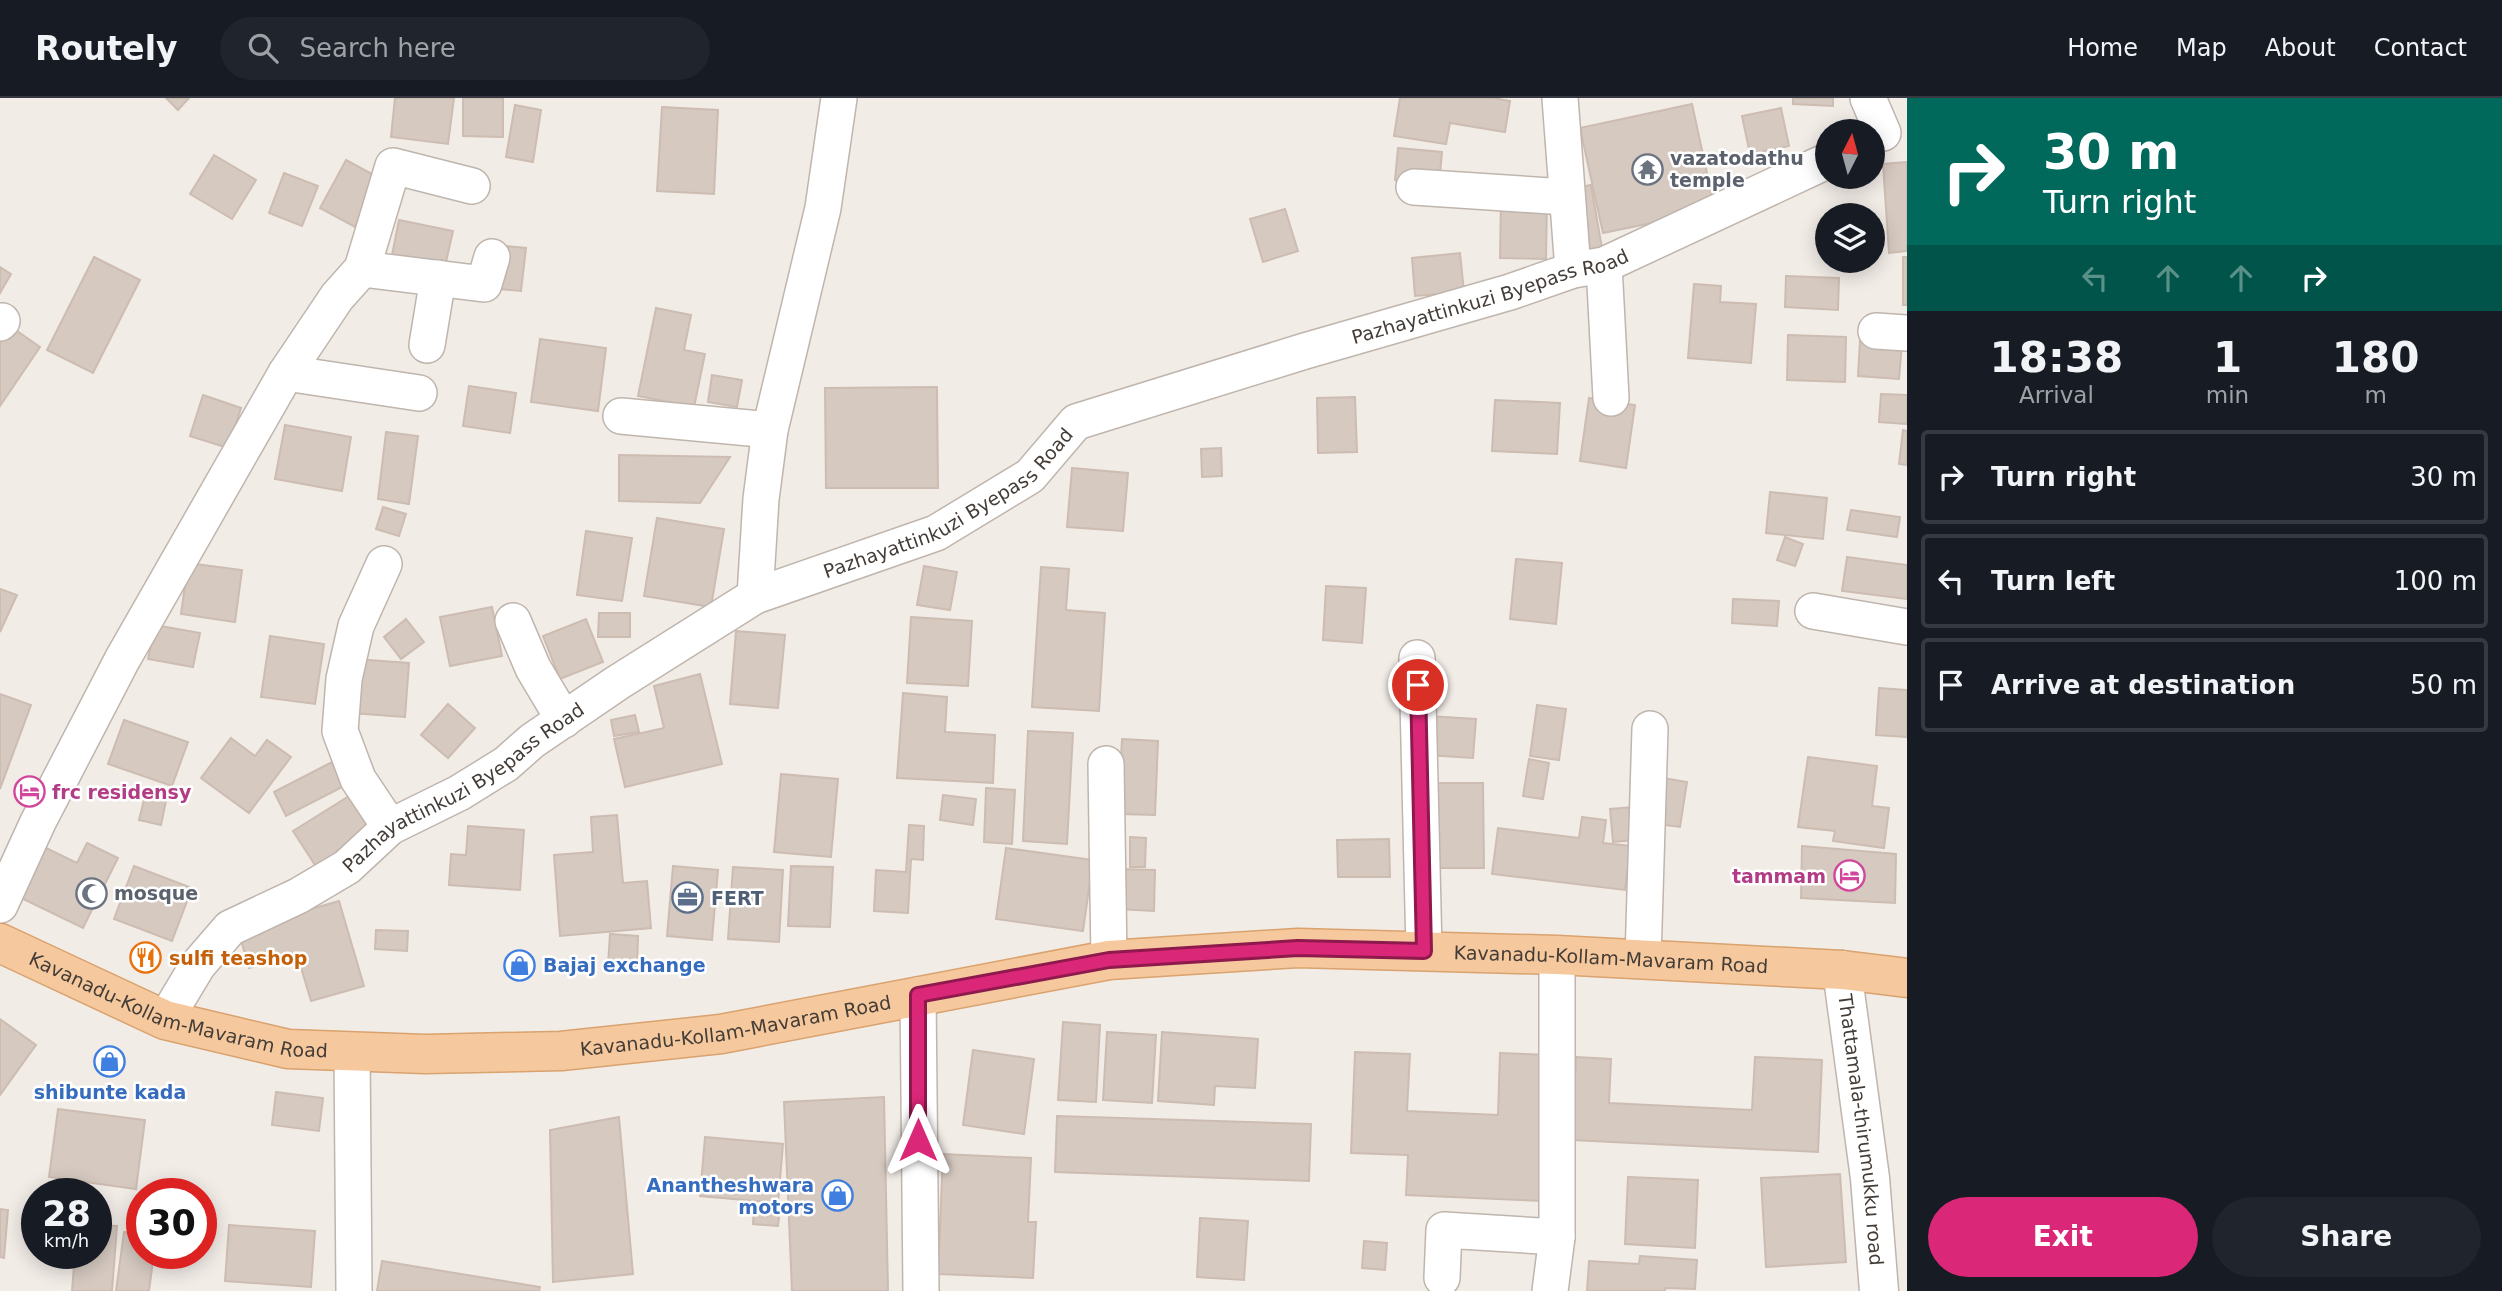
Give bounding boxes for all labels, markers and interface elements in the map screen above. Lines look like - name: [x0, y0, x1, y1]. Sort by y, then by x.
- search box: [220, 17, 710, 80]
- text: Routely: [35, 29, 178, 68]
- icon: search: [244, 29, 282, 67]
- text: Search here: [300, 33, 456, 63]
- text: Home: [2067, 34, 2138, 62]
- text: Map: [2176, 34, 2227, 62]
- text: About: [2265, 34, 2336, 62]
- text: Contact: [2374, 34, 2467, 62]
- north arrow: [1815, 119, 1885, 189]
- map controls: [1815, 119, 1885, 273]
- text: 30 m: [2043, 124, 2179, 181]
- icon: right: [1928, 126, 2019, 217]
- place label: vazatodathu temple: [1670, 147, 1804, 191]
- temple icon: vazatodathu temple: [1630, 152, 1664, 186]
- text: Turn right: [2043, 183, 2196, 221]
- button: layers: [1815, 203, 1885, 273]
- street label: Pazhayattinkuzi Byepass Road: [1349, 244, 1632, 348]
- icon: left: [2076, 259, 2114, 297]
- icon: ahead: [2149, 259, 2187, 297]
- icon: ahead: [2222, 259, 2260, 297]
- icon: right: [2295, 259, 2333, 297]
- text: 18:38: [1990, 333, 2123, 382]
- text: 1: [2213, 333, 2242, 382]
- text: 180: [2332, 333, 2419, 382]
- text: Arrival: [2019, 382, 2094, 408]
- text: min: [2206, 382, 2249, 408]
- text: m: [2364, 382, 2387, 408]
- street label: Pazhayattinkuzi Byepass Road: [820, 423, 1077, 582]
- icon: right: [1932, 458, 1970, 496]
- text: Turn right: [1991, 462, 2136, 492]
- text: 30 m: [2410, 462, 2477, 492]
- icon: left: [1932, 562, 1970, 600]
- text: Turn left: [1991, 566, 2115, 596]
- text: 100 m: [2394, 566, 2477, 596]
- pin: [1388, 655, 1448, 715]
- icon: arrive: [1399, 666, 1437, 704]
- icon: arrive: [1932, 666, 1970, 704]
- text: Arrive at destination: [1991, 670, 2295, 700]
- text: 50 m: [2410, 670, 2477, 700]
- street label: Pazhayattinkuzi Byepass Road: [338, 698, 588, 877]
- hotel icon: frc residensy: [12, 775, 46, 809]
- place label: frc residensy: [52, 781, 192, 803]
- hotel icon: tammam: [1832, 859, 1866, 893]
- place label: tammam: [1732, 865, 1826, 887]
- mosque icon: mosque: [74, 876, 108, 910]
- office icon: FERT: [671, 881, 705, 915]
- place label: mosque: [114, 882, 198, 904]
- place label: FERT: [711, 887, 764, 909]
- restaurant icon: sulfi teashop: [129, 941, 163, 975]
- street label: Kavanadu-Kollam-Mavaram Road: [1453, 941, 1769, 977]
- street label: Kavanadu-Kollam-Mavaram Road: [26, 947, 328, 1061]
- place label: sulfi teashop: [169, 947, 307, 969]
- shop icon: Bajaj exchange: [503, 948, 537, 982]
- place label: Bajaj exchange: [543, 954, 706, 976]
- street label: Kavanadu-Kollam-Mavaram Road: [579, 991, 893, 1060]
- street label: Thattamala-thirumukku road: [1834, 992, 1888, 1266]
- shop icon: shibunte kada: [93, 1044, 127, 1078]
- place label: shibunte kada: [34, 1081, 186, 1103]
- position arrow: [881, 1103, 955, 1177]
- place label: Anantheshwara motors: [647, 1174, 814, 1218]
- speed limit sign: 30: [126, 1178, 217, 1269]
- shop icon: Anantheshwara motors: [820, 1179, 854, 1213]
- text: 28: [42, 1194, 91, 1234]
- button: Exit: [1928, 1197, 2198, 1277]
- button: Share: [2212, 1197, 2481, 1277]
- text: km/h: [44, 1230, 89, 1251]

